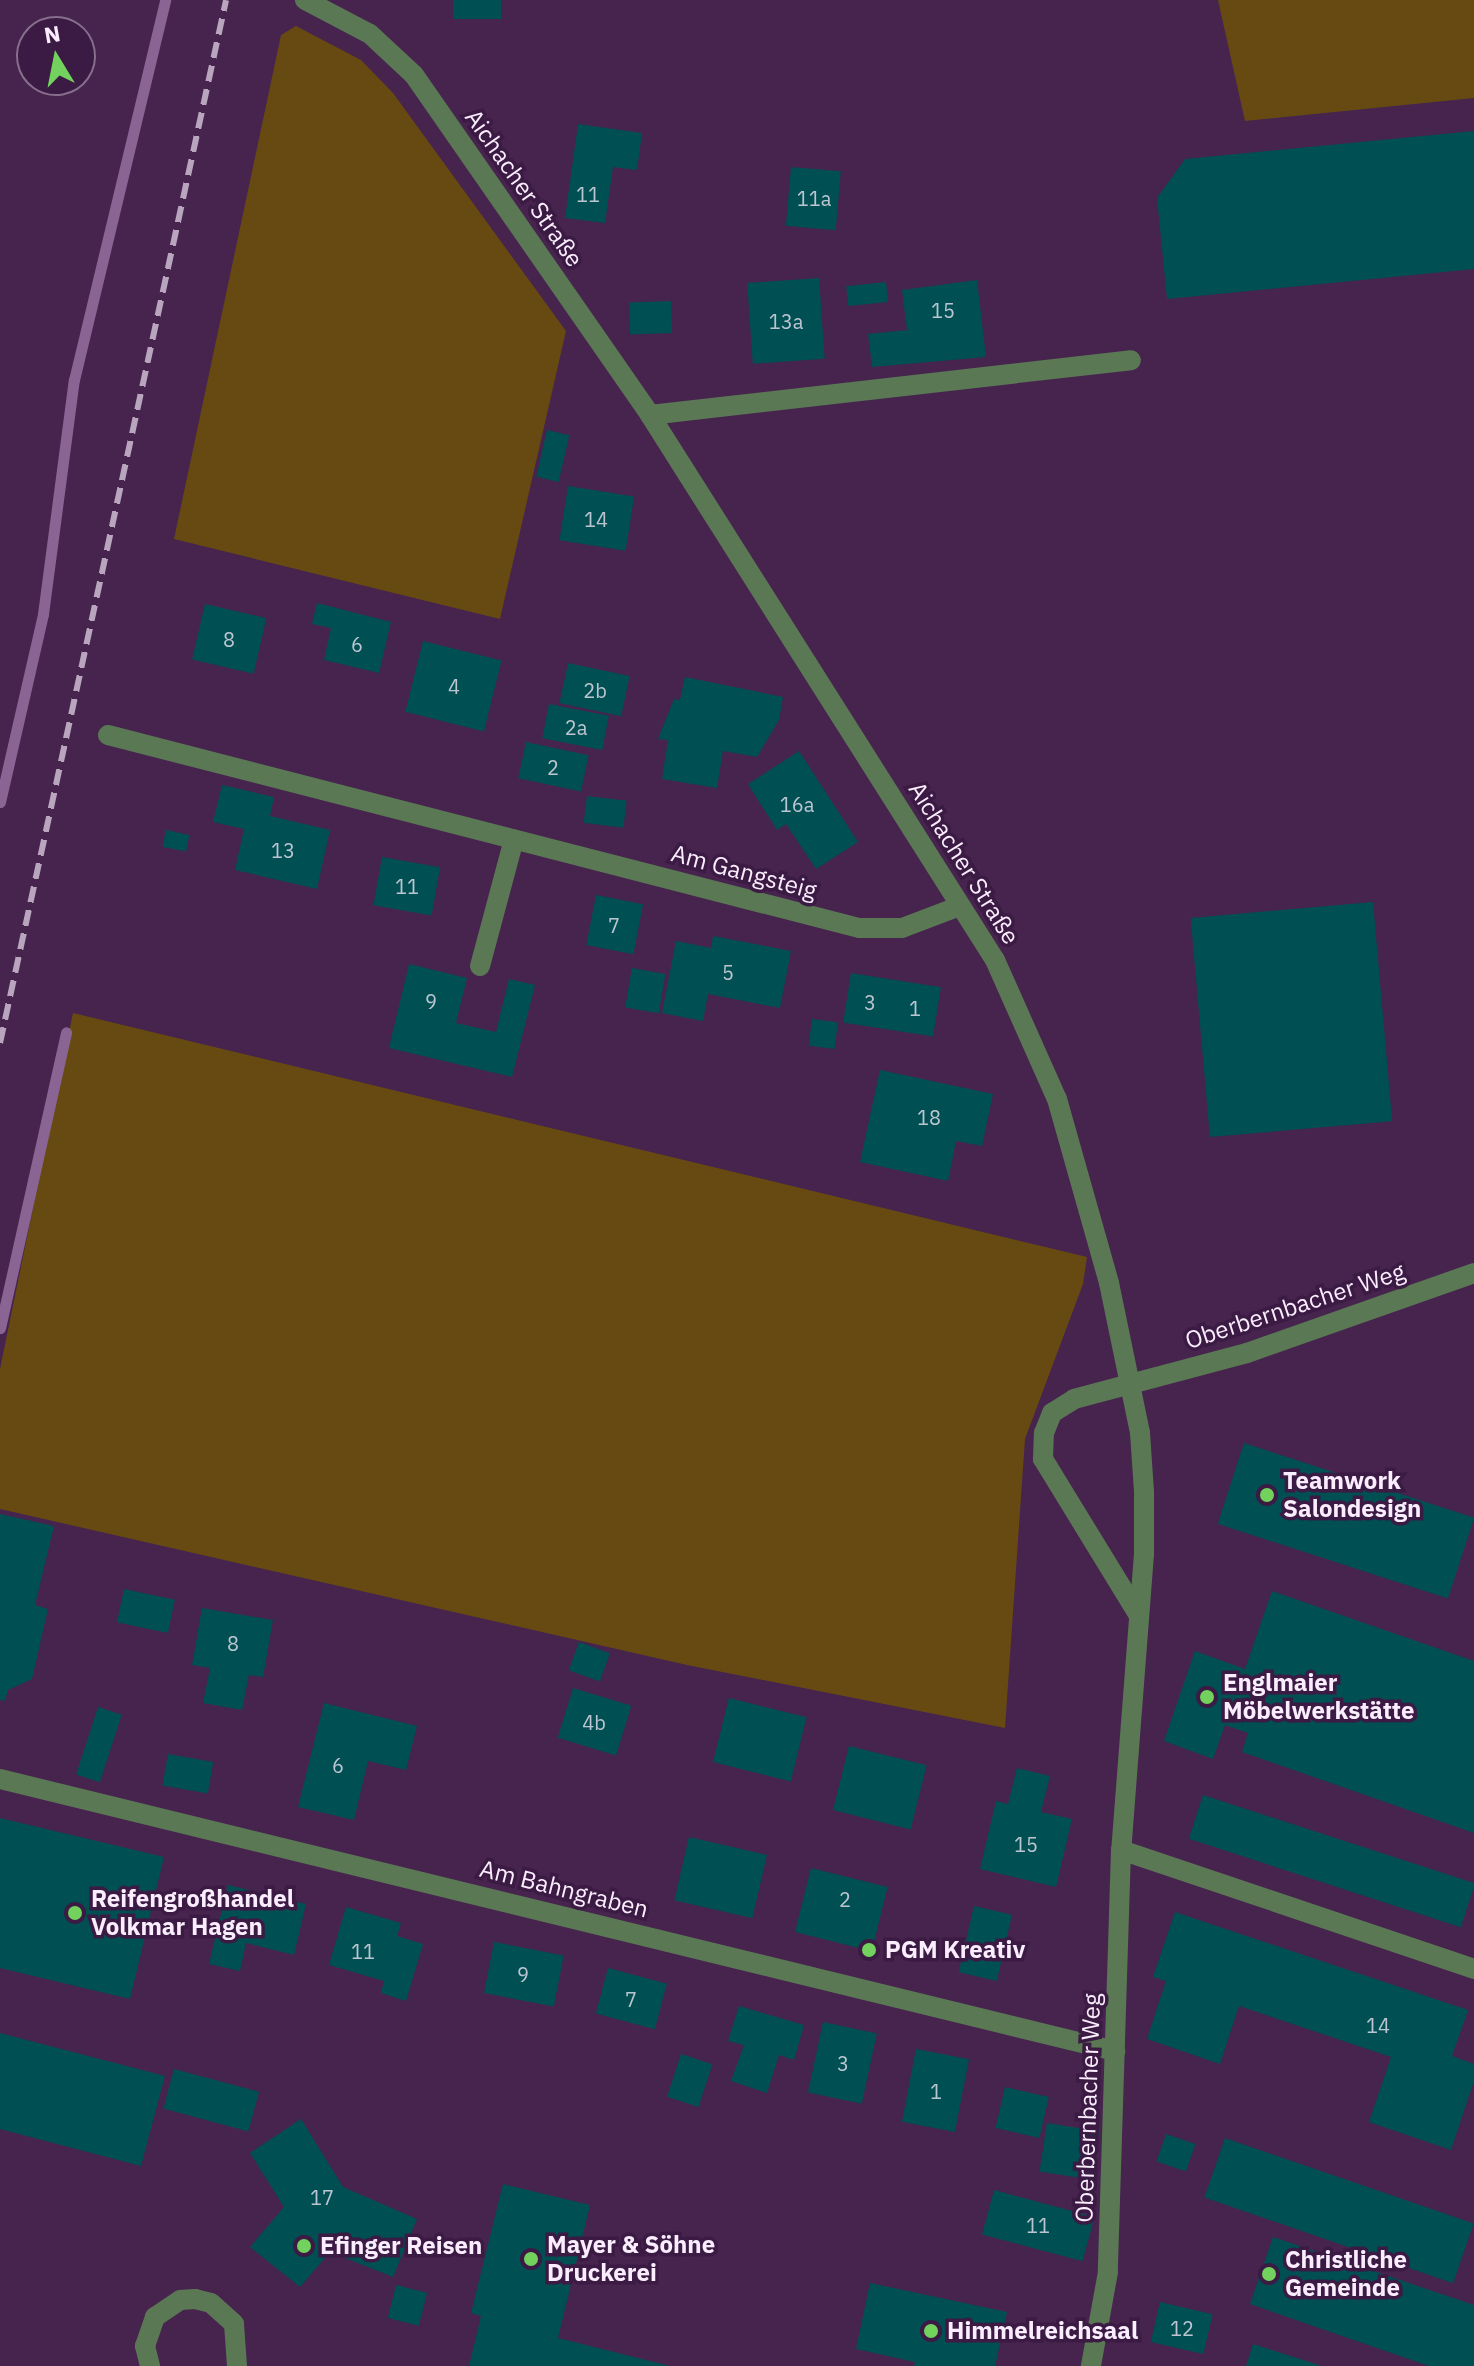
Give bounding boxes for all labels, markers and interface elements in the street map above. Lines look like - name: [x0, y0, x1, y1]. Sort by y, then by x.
- north arrow: [16, 16, 96, 96]
- text: N: [42, 18, 62, 50]
- street label: Aichacher Straße: [459, 104, 589, 272]
- house number: 11: [576, 182, 600, 206]
- house number: 11a: [797, 186, 831, 210]
- house number: 15: [931, 298, 955, 322]
- house number: 13a: [769, 309, 803, 333]
- house number: 14: [584, 507, 608, 531]
- house number: 8: [223, 627, 235, 651]
- house number: 6: [351, 632, 363, 656]
- house number: 4: [448, 674, 460, 698]
- house number: 2b: [583, 678, 607, 702]
- house number: 2a: [565, 715, 587, 739]
- house number: 2: [547, 755, 559, 779]
- street label: Aichacher Straße: [903, 777, 1025, 949]
- house number: 16a: [780, 792, 814, 816]
- house number: 13: [271, 838, 295, 862]
- street label: Am Gangsteig: [668, 839, 820, 905]
- house number: 11: [395, 874, 419, 898]
- house number: 7: [608, 913, 620, 937]
- house number: 5: [722, 960, 734, 984]
- house number: 9: [425, 989, 437, 1013]
- house number: 3: [864, 990, 876, 1014]
- house number: 1: [909, 996, 921, 1020]
- house number: 18: [917, 1105, 941, 1129]
- street label: Oberbernbacher Weg: [1181, 1257, 1409, 1355]
- place label: Teamwork Salondesign: [1283, 1467, 1421, 1523]
- marker: Teamwork Salondesign: [1258, 1486, 1276, 1504]
- house number: 8: [227, 1631, 239, 1655]
- place label: Englmaier Möbelwerkstätte: [1223, 1669, 1414, 1725]
- marker: Englmaier Möbelwerkstätte: [1198, 1688, 1216, 1706]
- house number: 4b: [582, 1710, 606, 1734]
- house number: 6: [332, 1753, 344, 1777]
- house number: 15: [1014, 1832, 1038, 1856]
- street label: Am Bahngraben: [477, 1854, 651, 1924]
- place label: Reifengroßhandel Volkmar Hagen: [91, 1885, 294, 1941]
- house number: 2: [839, 1887, 851, 1911]
- marker: Reifengroßhandel Volkmar Hagen: [66, 1904, 84, 1922]
- place label: PGM Kreativ: [885, 1936, 1025, 1964]
- house number: 11: [351, 1939, 375, 1963]
- marker: PGM Kreativ: [860, 1941, 878, 1959]
- house number: 9: [517, 1962, 529, 1986]
- house number: 7: [625, 1987, 637, 2011]
- street label: Oberbernbacher Weg: [1070, 1993, 1106, 2223]
- house number: 14: [1366, 2013, 1390, 2037]
- house number: 3: [837, 2051, 849, 2075]
- house number: 1: [930, 2079, 942, 2103]
- house number: 17: [310, 2185, 334, 2209]
- house number: 11: [1026, 2213, 1050, 2237]
- place label: Mayer & Söhne Druckerei: [547, 2231, 715, 2287]
- place label: Efinger Reisen: [320, 2232, 482, 2260]
- marker: Efinger Reisen: [295, 2237, 313, 2255]
- place label: Christliche Gemeinde: [1285, 2246, 1407, 2302]
- marker: Mayer & Söhne Druckerei: [522, 2250, 540, 2268]
- marker: Christliche Gemeinde: [1260, 2265, 1278, 2283]
- house number: 12: [1170, 2316, 1194, 2340]
- place label: Himmelreichsaal: [947, 2317, 1138, 2345]
- marker: Himmelreichsaal: [922, 2322, 940, 2340]

